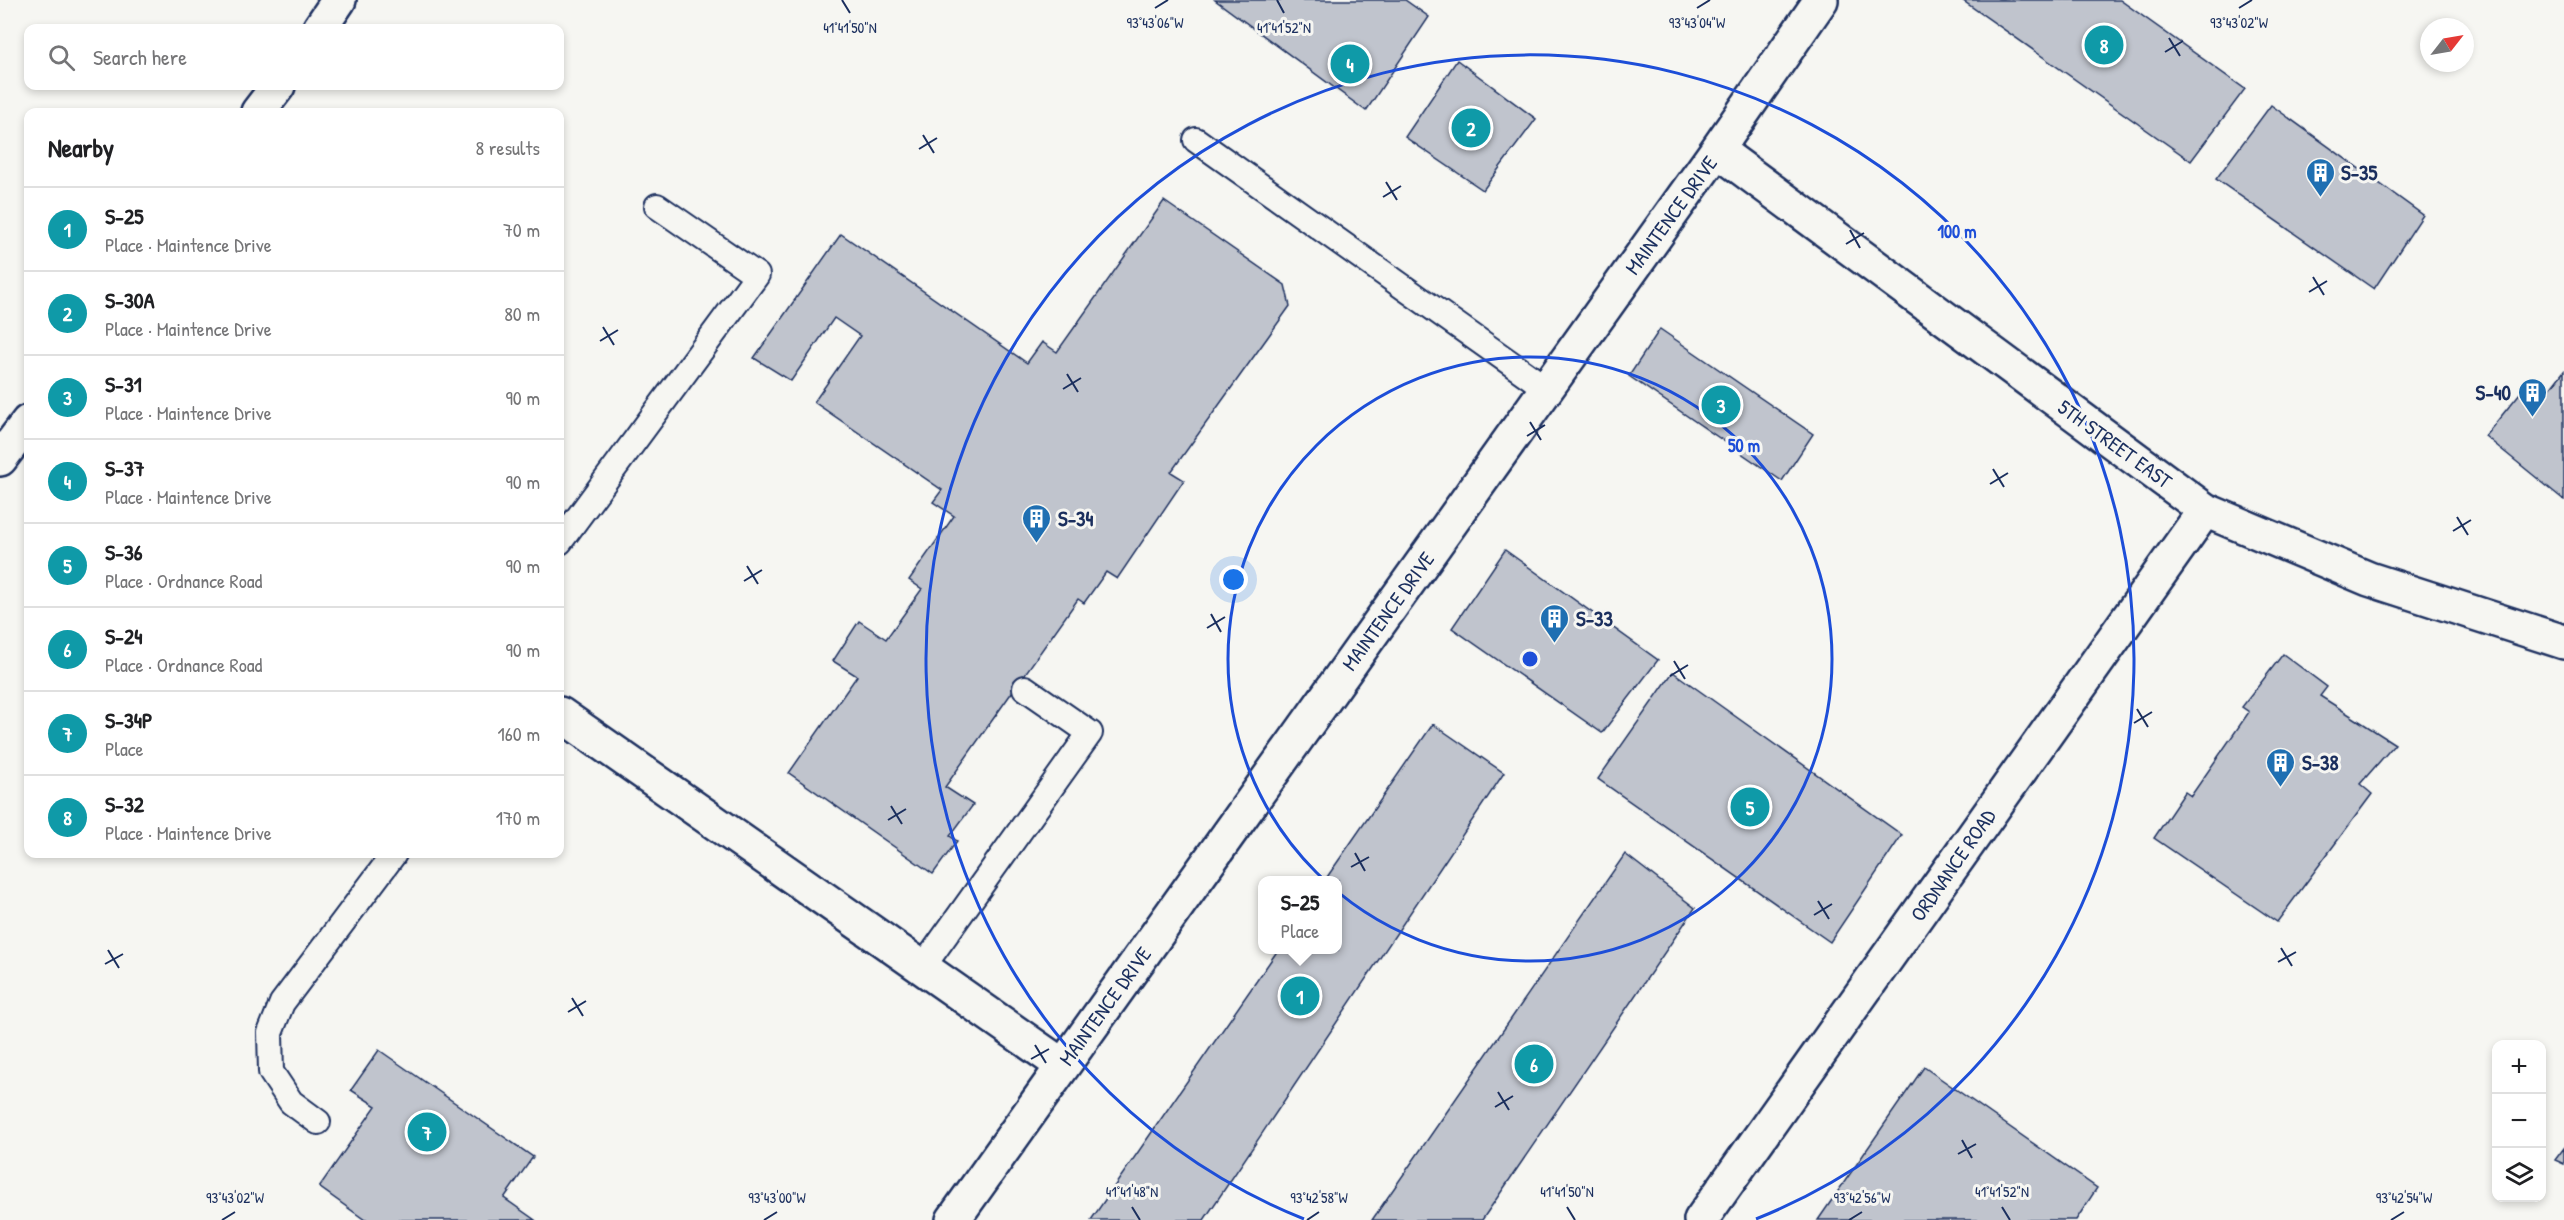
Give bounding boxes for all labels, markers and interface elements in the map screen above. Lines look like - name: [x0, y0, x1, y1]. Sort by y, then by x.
- text: 93°43'06"W: [1126, 12, 1184, 33]
- text: 93°43'04"W: [1669, 12, 1726, 33]
- text: 93°43'02"W: [2210, 12, 2269, 33]
- text: 41°41'50"N: [823, 17, 877, 38]
- text: 41°41'52"N: [1257, 17, 1311, 38]
- north arrow: [2420, 18, 2474, 72]
- pin: 8: [2084, 22, 2124, 68]
- search box: [24, 24, 564, 90]
- icon: search: [45, 41, 78, 74]
- text: Search here: [93, 42, 187, 72]
- pin: 4: [1330, 42, 1370, 86]
- pin: 2: [1452, 106, 1490, 150]
- text: Nearby: [48, 130, 114, 165]
- text: 8 results: [475, 134, 540, 161]
- street label: MAINTENCE DRIVE: [1618, 150, 1724, 280]
- building icon: S-35: [2304, 156, 2336, 198]
- place label: S-35: [2341, 158, 2378, 187]
- text: S-25: [105, 201, 144, 231]
- text: 1: [64, 216, 71, 243]
- text: 70 m: [503, 216, 540, 243]
- text: 100 m: [1937, 219, 1977, 244]
- text: Place · Maintence Drive: [105, 231, 272, 258]
- text: S-30A: [105, 285, 154, 315]
- text: 2: [63, 300, 72, 327]
- text: 80 m: [504, 300, 540, 327]
- text: Place · Maintence Drive: [105, 315, 272, 342]
- text: S-31: [105, 369, 142, 399]
- building icon: S-40: [2516, 376, 2548, 418]
- place label: S-40: [2476, 378, 2512, 407]
- pin: 3: [1702, 382, 1740, 428]
- text: 3: [63, 384, 72, 411]
- text: 90 m: [506, 384, 540, 411]
- street label: 5TH STREET EAST: [2052, 393, 2179, 496]
- text: Place · Maintence Drive: [105, 399, 272, 426]
- text: 50 m: [1728, 433, 1760, 458]
- text: S-37: [105, 453, 145, 483]
- text: 4: [64, 468, 71, 495]
- text: 90 m: [506, 468, 540, 495]
- text: Place · Maintence Drive: [105, 483, 272, 510]
- building icon: S-34: [1021, 502, 1053, 544]
- place label: S-34: [1058, 504, 1094, 533]
- text: S-36: [105, 537, 143, 567]
- street label: MAINTENCE DRIVE: [1335, 546, 1441, 676]
- text: 5: [63, 552, 72, 579]
- text: 90 m: [506, 552, 540, 579]
- your location: [1219, 565, 1248, 594]
- text: Place · Ordnance Road: [105, 567, 262, 594]
- building icon: S-33: [1539, 602, 1571, 644]
- place label: S-33: [1576, 604, 1614, 633]
- text: S-24: [105, 621, 143, 651]
- text: 6: [64, 636, 71, 663]
- text: 90 m: [506, 636, 540, 663]
- centre of rings: [1520, 649, 1540, 669]
- text: Place · Ordnance Road: [105, 651, 262, 678]
- text: S-34P: [105, 705, 153, 735]
- text: 7: [63, 720, 72, 747]
- text: 160 m: [498, 720, 540, 747]
- text: Place: [105, 735, 144, 762]
- building icon: S-38: [2265, 746, 2297, 788]
- place label: S-38: [2302, 748, 2339, 777]
- pin: 5: [1730, 784, 1770, 830]
- text: S-32: [105, 789, 144, 819]
- street label: ORDNANCE ROAD: [1904, 803, 2002, 927]
- text: 8: [63, 804, 72, 831]
- text: 170 m: [496, 804, 540, 831]
- text: Place · Maintence Drive: [105, 819, 272, 846]
- popup: [1258, 876, 1342, 954]
- text: S-25: [1281, 887, 1319, 917]
- text: Place: [1281, 917, 1319, 944]
- street label: MAINTENCE DRIVE: [1052, 941, 1158, 1071]
- pin: 1: [1280, 974, 1320, 1018]
- map controls: [2492, 1040, 2546, 1202]
- button: +: [2492, 1040, 2546, 1094]
- pin: 6: [1514, 1042, 1553, 1086]
- button: −: [2492, 1094, 2546, 1148]
- pin: 7: [408, 1110, 446, 1154]
- button: layers: [2492, 1148, 2546, 1202]
- text: 41°41'48"N: [1106, 1181, 1158, 1202]
- text: 41°41'50"N: [1540, 1181, 1594, 1202]
- text: 41°41'52"N: [1975, 1181, 2029, 1202]
- text: 93°43'02"W: [206, 1187, 265, 1208]
- text: 93°43'00"W: [748, 1187, 807, 1208]
- text: 93°42'58"W: [1290, 1187, 1348, 1208]
- text: 93°42'56"W: [1834, 1187, 1891, 1208]
- text: 93°42'54"W: [2376, 1187, 2433, 1208]

